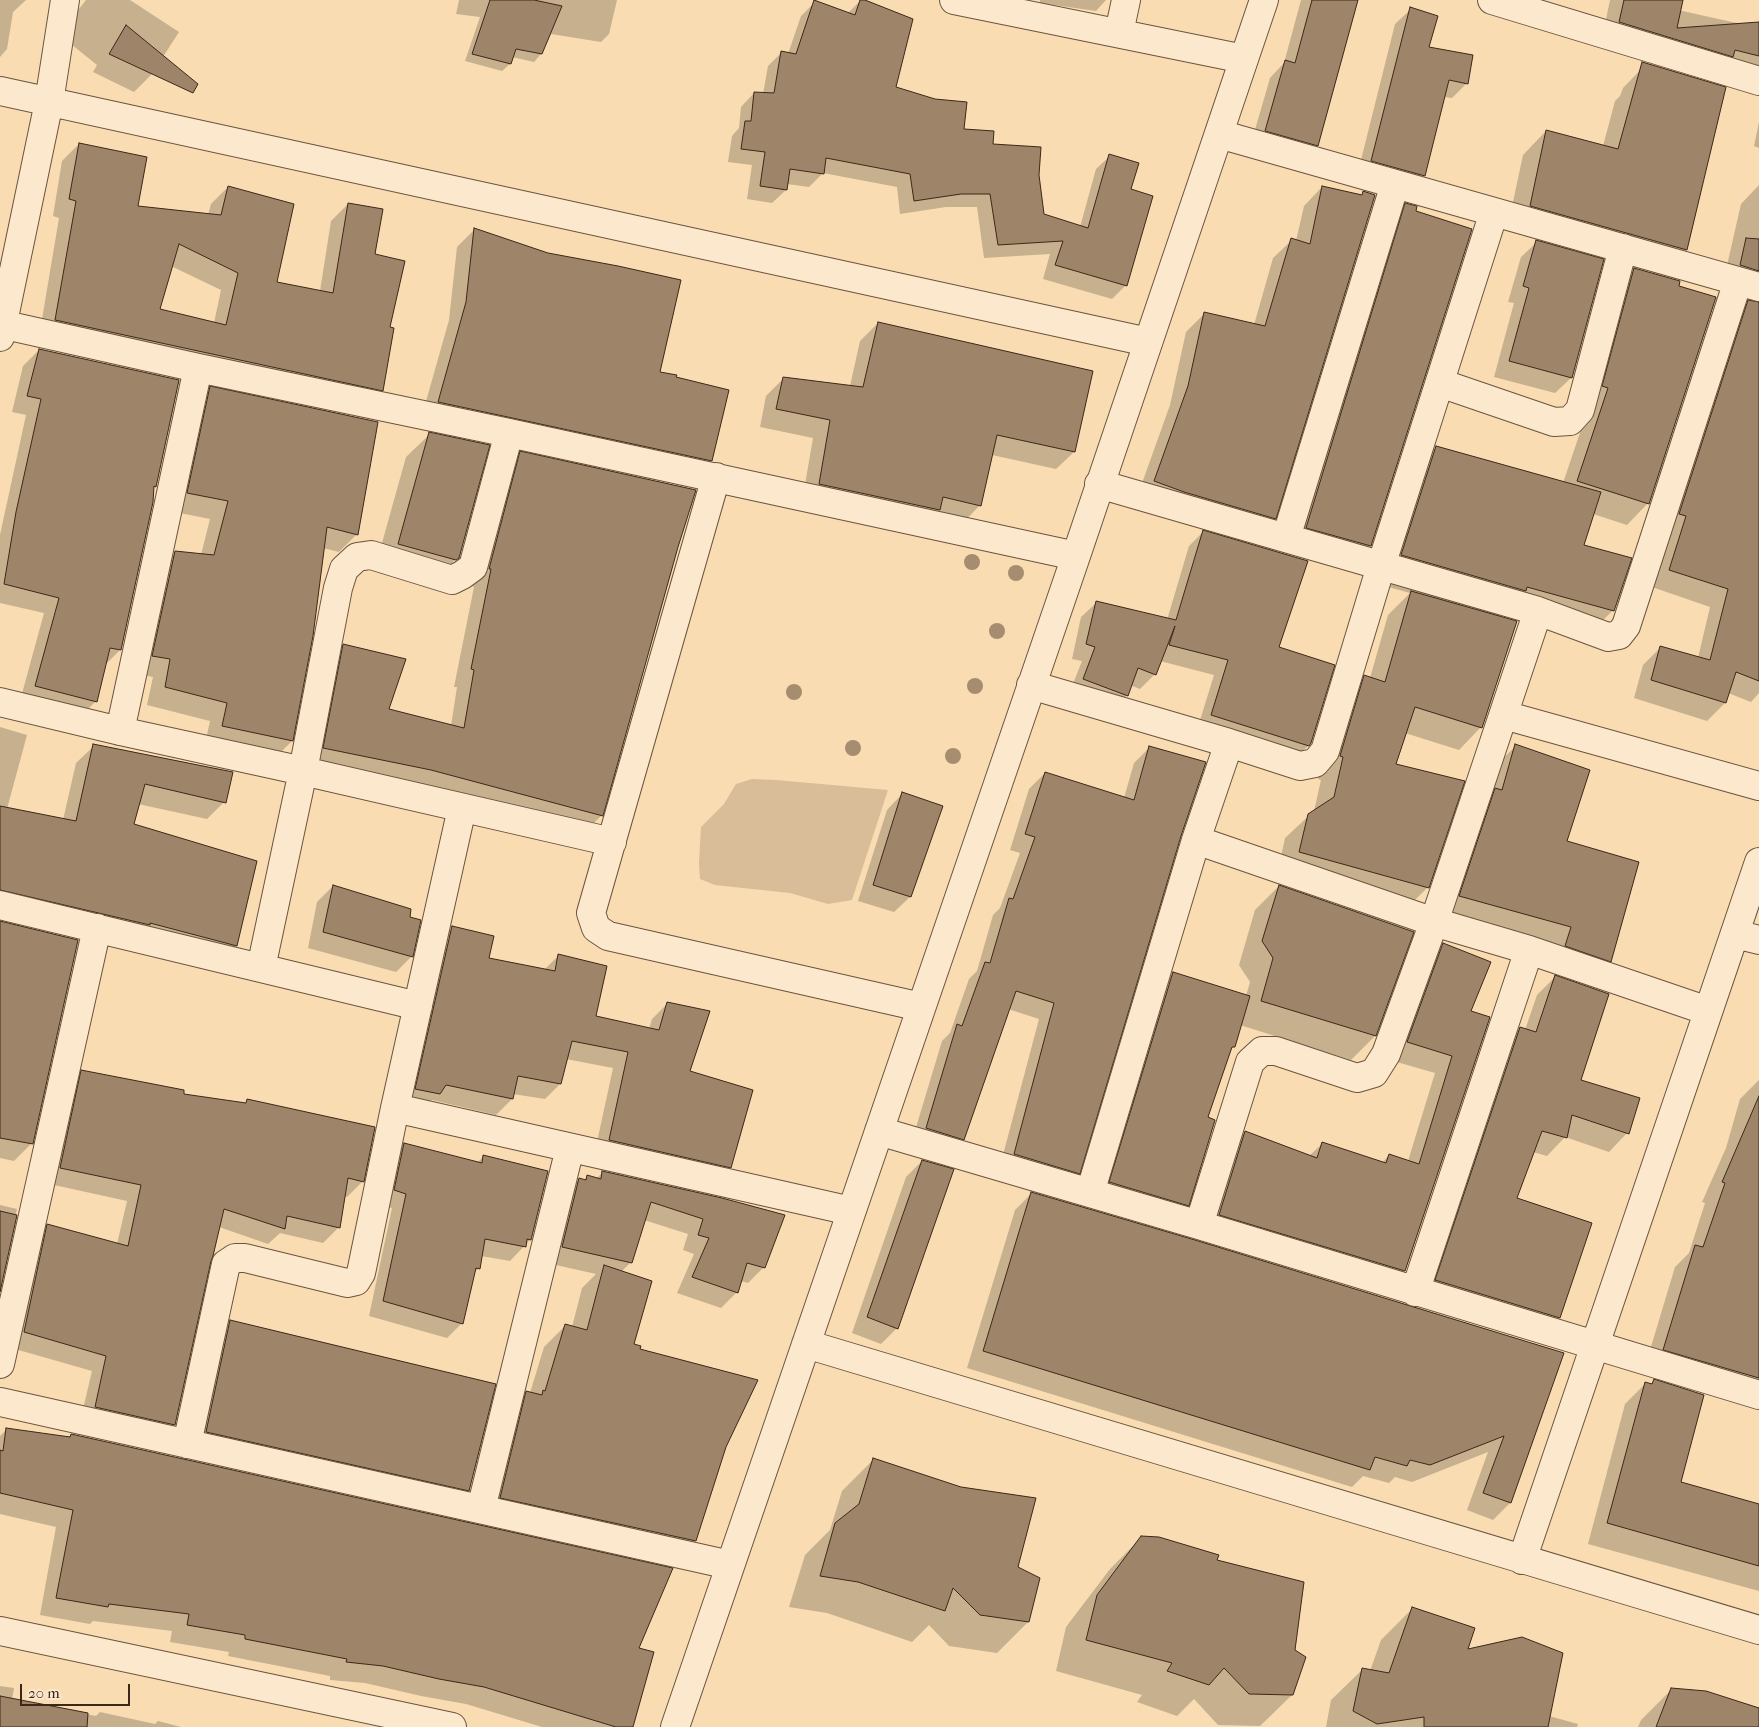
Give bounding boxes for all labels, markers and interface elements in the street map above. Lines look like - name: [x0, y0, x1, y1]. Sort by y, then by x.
- scale bar: [22, 1674, 132, 1706]
- text: 20 m: [28, 1684, 60, 1702]

